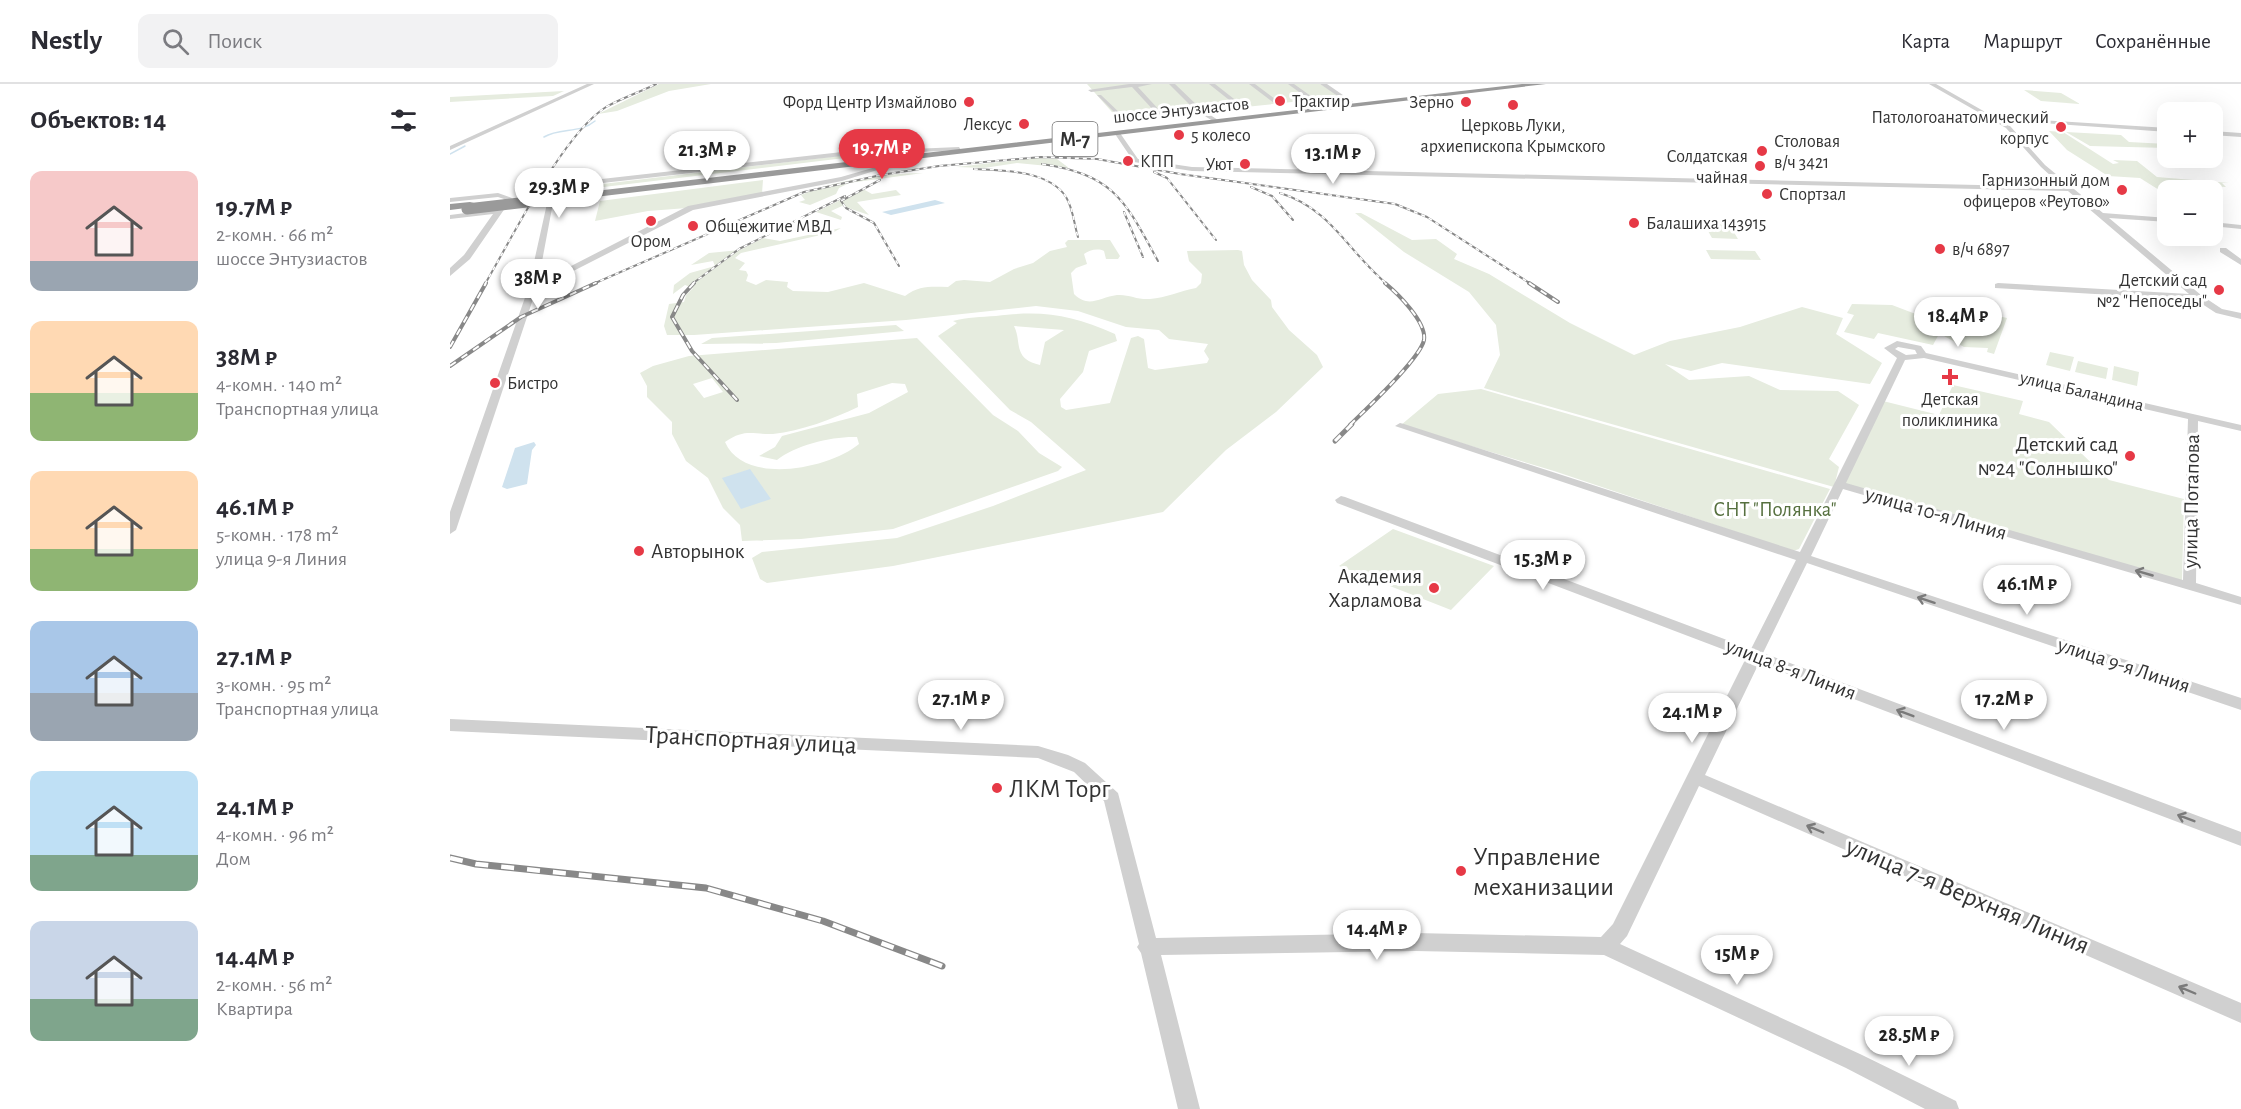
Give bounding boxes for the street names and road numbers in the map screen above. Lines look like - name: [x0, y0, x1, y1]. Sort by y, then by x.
- street label: шоссе Энтузиастов: [1112, 95, 1250, 127]
- road number: М-7: [1052, 122, 1098, 156]
- street label: улица Баландина: [2017, 369, 2145, 415]
- street label: улица Потапова: [2180, 433, 2203, 569]
- street label: улица 10-я Линия: [1862, 483, 2009, 544]
- street label: улица 9-я Линия: [2054, 634, 2193, 697]
- street label: улица 8-я Линия: [1722, 635, 1859, 704]
- street label: Транспортная улица: [644, 721, 858, 759]
- street label: улица 7-я Верхняя Линия: [1841, 832, 2093, 959]

